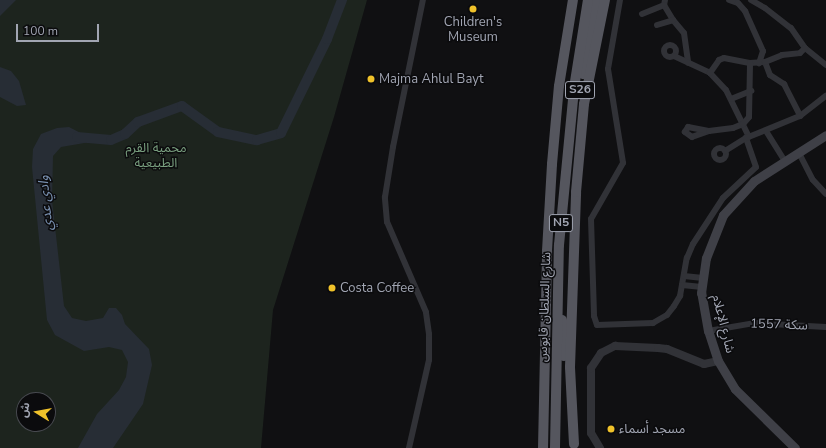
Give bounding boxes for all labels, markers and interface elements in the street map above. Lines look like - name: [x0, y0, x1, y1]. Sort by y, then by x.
- marker: Children's Museum: [468, 4, 478, 14]
- place label: Children's Museum: [444, 15, 502, 46]
- scale bar: [18, 16, 101, 42]
- text: 100 m: [23, 23, 58, 39]
- place label: Majma Ahlul Bayt: [379, 71, 484, 87]
- marker: Majma Ahlul Bayt: [366, 74, 376, 84]
- road number: S26: [565, 80, 595, 100]
- park label: محمية القرم الطبيعية: [126, 141, 186, 172]
- water label: وادي عدي: [35, 175, 57, 231]
- road number: N5: [548, 213, 574, 233]
- street label: شارع السلطان قابوس: [535, 252, 555, 362]
- place label: Costa Coffee: [340, 280, 414, 296]
- marker: Costa Coffee: [327, 283, 337, 293]
- street label: شارع الإعلام: [708, 293, 738, 355]
- street label: سكة 1557: [750, 316, 808, 334]
- north arrow: [16, 392, 56, 432]
- text: ش: [16, 401, 34, 419]
- place label: مسجد أسماء: [619, 421, 685, 437]
- marker: مسجد أسماء: [606, 424, 616, 434]

